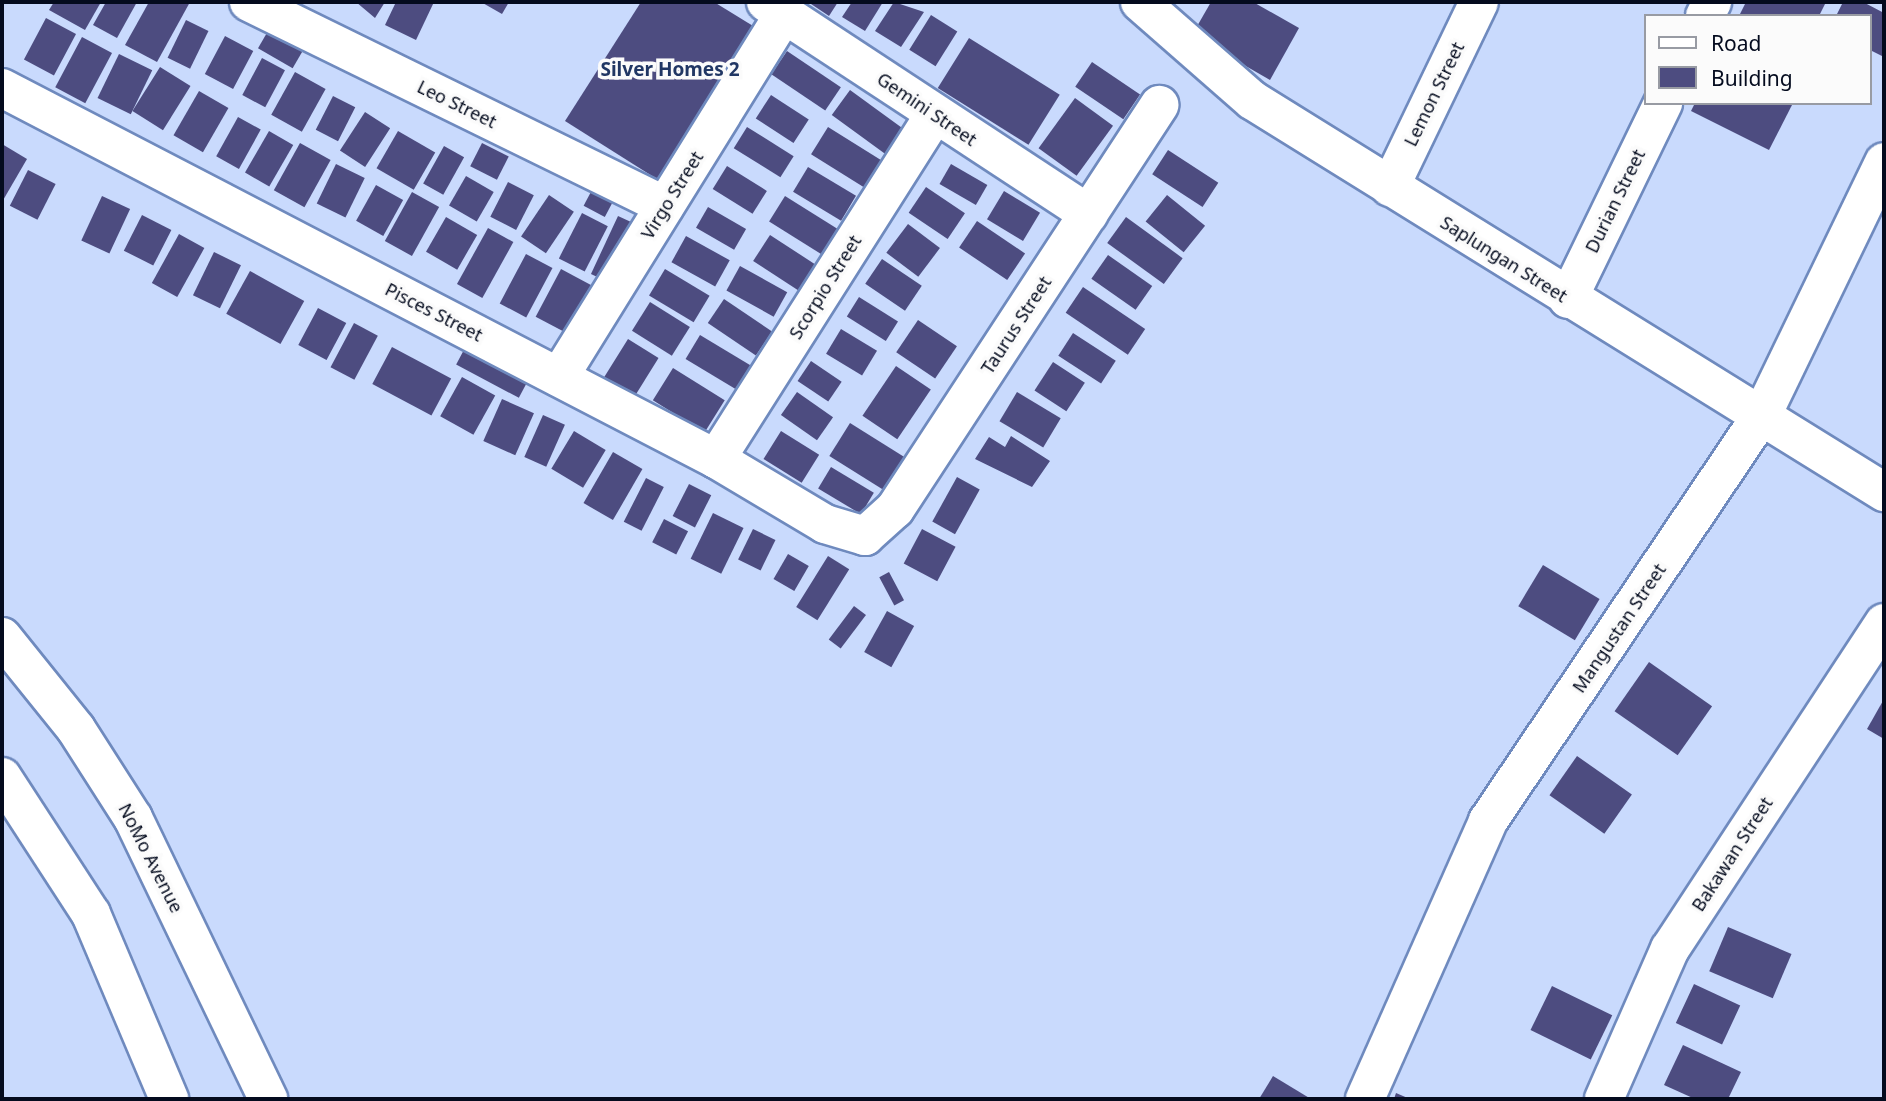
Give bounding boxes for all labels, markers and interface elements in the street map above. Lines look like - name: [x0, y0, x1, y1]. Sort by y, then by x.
- legend: [1644, 14, 1872, 105]
- text: Road: [1711, 29, 1761, 57]
- street label: Lemon Street: [1399, 38, 1469, 150]
- district label: Silver Homes 2: [600, 59, 740, 81]
- text: Building: [1711, 64, 1793, 92]
- street label: Gemini Street: [873, 68, 981, 150]
- street label: Leo Street: [414, 76, 500, 132]
- street label: Durian Street: [1581, 146, 1649, 256]
- street label: Virgo Street: [636, 147, 708, 243]
- street label: Saplungan Street: [1437, 211, 1571, 307]
- street label: Scorpio Street: [784, 231, 866, 343]
- street label: Taurus Street: [976, 272, 1056, 378]
- street label: Pisces Street: [382, 278, 486, 346]
- street label: Mangustan Street: [1568, 559, 1670, 697]
- street label: Bakawan Street: [1687, 793, 1777, 915]
- street label: NoMo Avenue: [114, 800, 188, 916]

